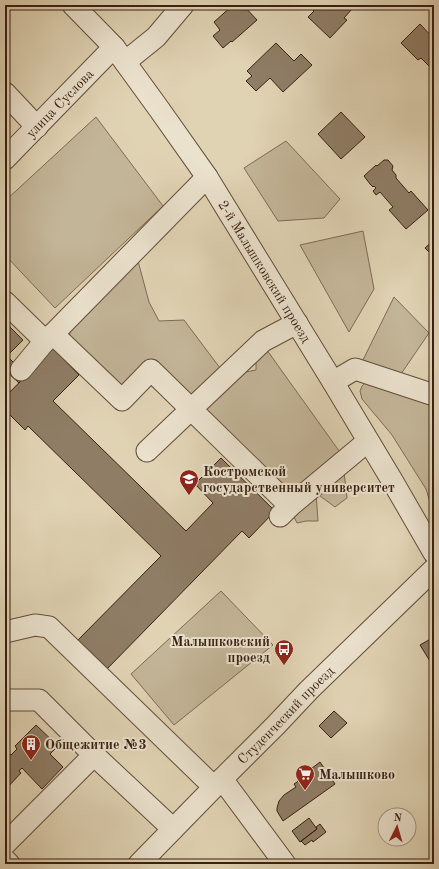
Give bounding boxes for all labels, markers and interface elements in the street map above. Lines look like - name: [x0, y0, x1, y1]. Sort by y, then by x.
- street label: улица Суслова: [24, 67, 96, 141]
- street label: 2-й Малышковский проезд: [215, 198, 313, 345]
- place label: Костромской государственный университет: [203, 465, 395, 495]
- school or university icon: Костромской государственный университет: [178, 468, 200, 496]
- place label: Малышковский проезд: [171, 635, 270, 665]
- bus stop icon: Малышковский проезд: [273, 638, 295, 666]
- street label: Студенческий проезд: [235, 664, 337, 767]
- building icon: Общежитие №3: [20, 733, 42, 761]
- place label: Общежитие №3: [45, 738, 147, 752]
- supermarket icon: Малышково: [294, 763, 316, 791]
- place label: Малышково: [319, 768, 395, 782]
- north arrow: [377, 807, 417, 847]
- text: N: [393, 813, 403, 824]

